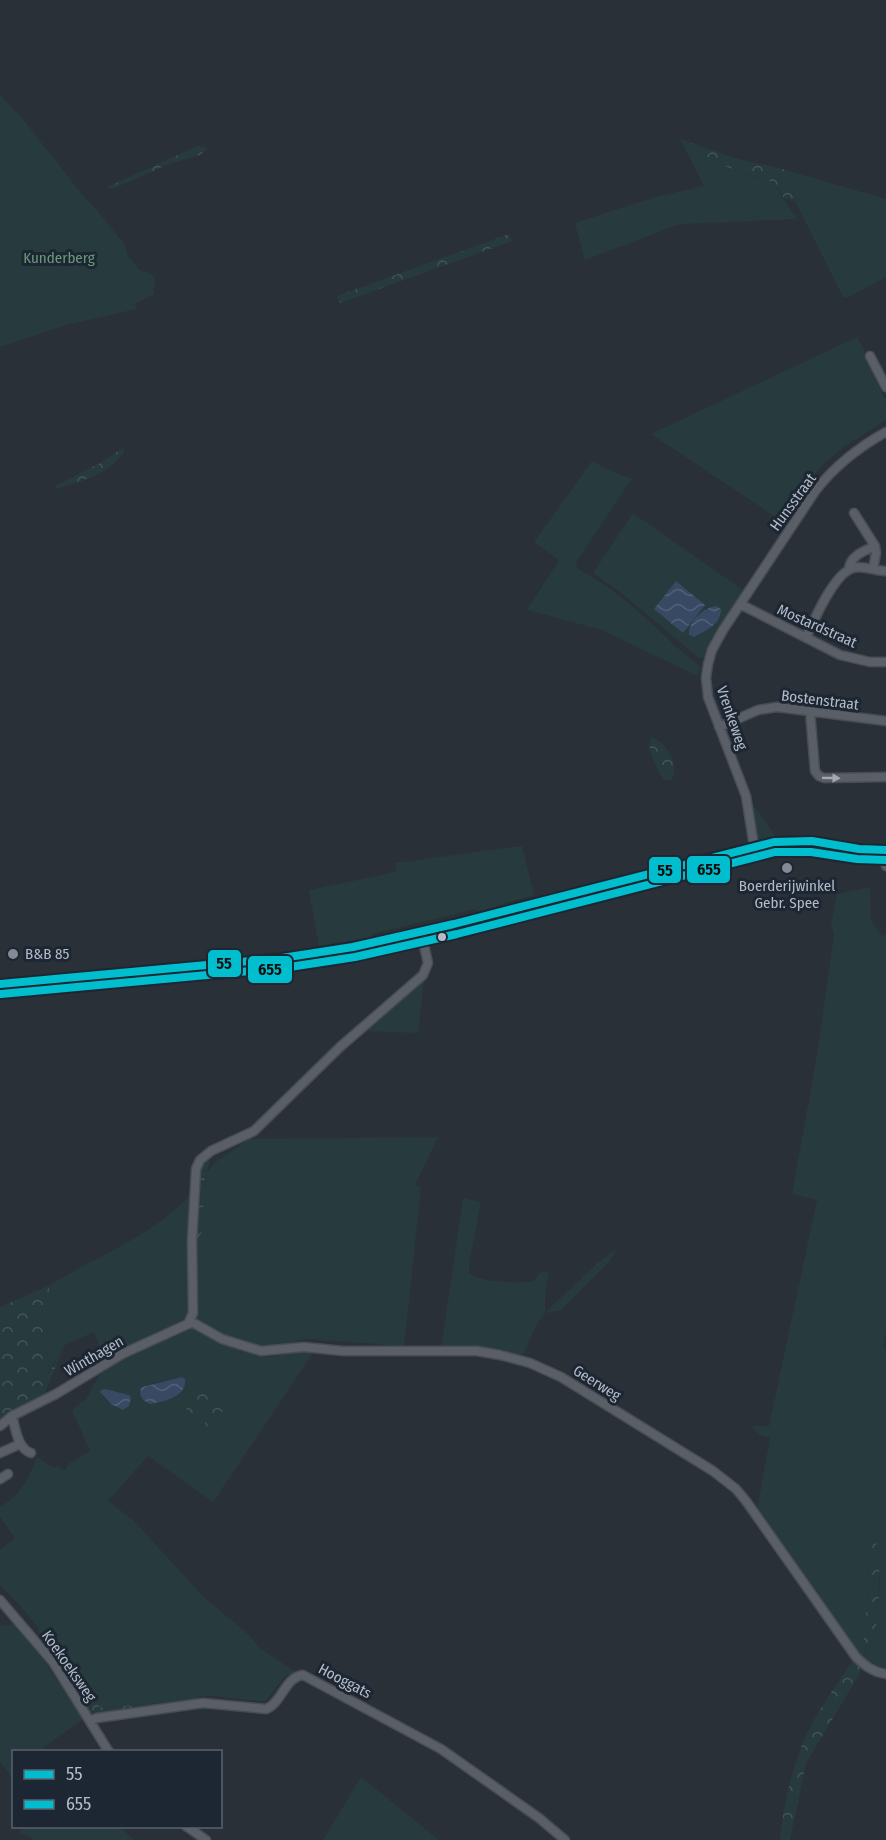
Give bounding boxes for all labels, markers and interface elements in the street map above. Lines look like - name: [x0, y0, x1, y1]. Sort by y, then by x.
- park label: Kunderberg: [23, 249, 95, 267]
- street label: Hunsstraat: [766, 470, 820, 534]
- street label: Mostardstraat: [774, 600, 860, 652]
- street label: Vrenkeweg: [713, 684, 751, 752]
- street label: Bostenstraat: [780, 686, 860, 714]
- one-way arrow: [822, 773, 841, 783]
- line badge: 655: [686, 855, 731, 884]
- line badge: 55: [648, 856, 682, 884]
- text: 655: [697, 860, 721, 879]
- text: 55: [657, 861, 673, 880]
- marker: Boerderijwinkel Gebr. Spee: [780, 861, 794, 875]
- place label: Boerderijwinkel Gebr. Spee: [739, 877, 835, 912]
- unlabelled marker: [436, 931, 448, 943]
- place label: B&B 85: [25, 945, 69, 963]
- marker: B&B 85: [6, 947, 20, 961]
- line badge: 55: [207, 949, 242, 978]
- text: 55: [216, 954, 232, 973]
- line badge: 655: [247, 955, 293, 984]
- text: 655: [258, 960, 282, 979]
- street label: Winthagen: [61, 1332, 127, 1380]
- street label: Geerweg: [570, 1361, 624, 1405]
- street label: Koekoeksweg: [38, 1627, 100, 1705]
- street label: Hooggats: [315, 1660, 375, 1702]
- legend: [12, 1750, 222, 1828]
- text: 55: [66, 1763, 82, 1785]
- text: 655: [66, 1793, 91, 1815]

